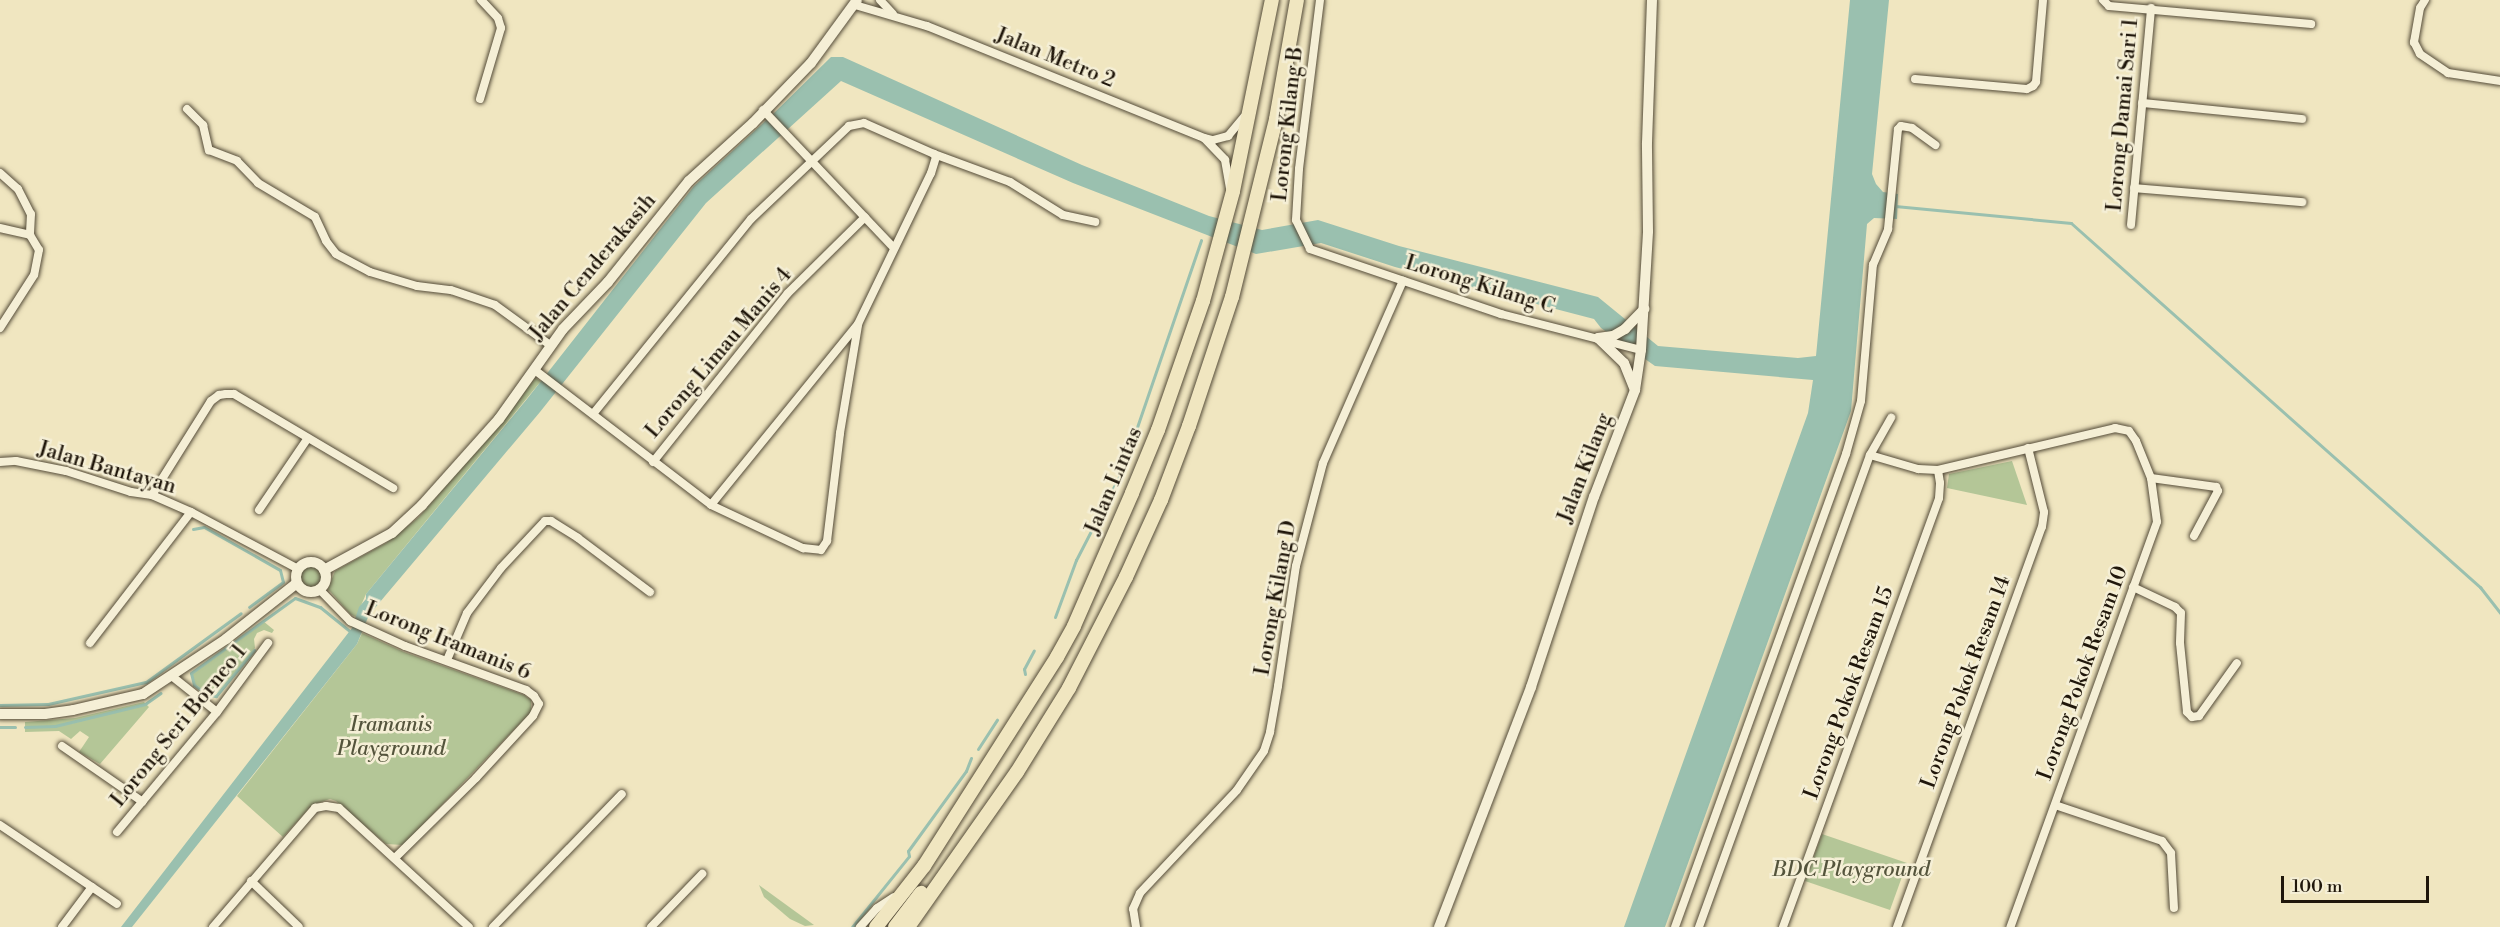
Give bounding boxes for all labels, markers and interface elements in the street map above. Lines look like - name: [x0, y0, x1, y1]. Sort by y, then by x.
- street label: Lorong Damai Sari 1: [2102, 17, 2144, 213]
- street label: Jalan Metro 2: [992, 23, 1118, 93]
- street label: Lorong Kilang B: [1267, 45, 1309, 203]
- street label: Jalan Cenderakasih: [524, 188, 662, 346]
- street label: Lorong Kilang C: [1402, 250, 1558, 320]
- street label: Lorong Limau Manis 4: [640, 263, 798, 443]
- street label: Jalan Kilang: [1553, 409, 1617, 527]
- street label: Jalan Lintas: [1080, 424, 1148, 538]
- street label: Jalan Bantayan: [35, 436, 179, 500]
- street label: Lorong Kilang D: [1250, 518, 1302, 678]
- street label: Lorong Pokok Resam 10: [2032, 562, 2134, 784]
- street label: Lorong Pokok Resam 14: [1916, 572, 2016, 792]
- street label: Lorong Pokok Resam 15: [1799, 583, 1899, 803]
- street label: Lorong Iramanis 6: [362, 596, 534, 686]
- street label: Lorong Seri Borneo 1: [106, 640, 252, 812]
- park label: Iramanis Playground: [337, 712, 445, 762]
- park label: BDC Playground: [1772, 857, 1930, 883]
- scale bar: [2284, 864, 2432, 902]
- text: 100 m: [2292, 875, 2343, 898]

